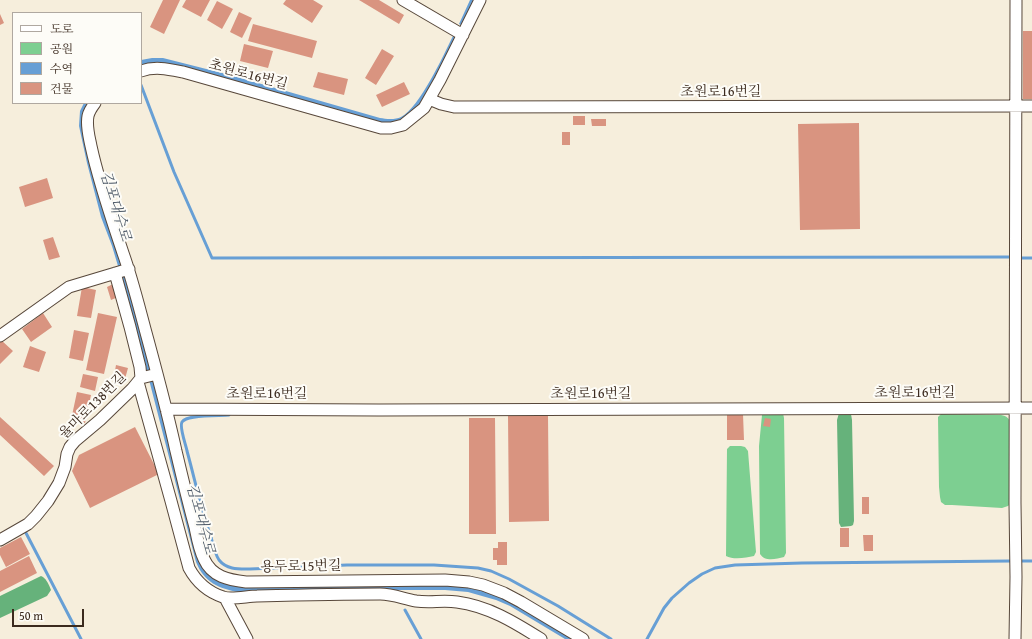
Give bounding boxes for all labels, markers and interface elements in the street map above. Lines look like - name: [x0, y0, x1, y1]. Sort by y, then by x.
- legend: [12, 12, 142, 104]
- text: 도로: [50, 20, 73, 37]
- text: 공원: [50, 40, 73, 57]
- street label: 초원로16번길: [207, 56, 289, 94]
- text: 수역: [50, 60, 73, 77]
- text: 건물: [50, 80, 73, 97]
- street label: 초원로16번길: [680, 84, 762, 100]
- water label: 김포대수로: [96, 169, 134, 243]
- street label: 율마로138번길: [56, 369, 130, 443]
- street label: 초원로16번길: [874, 385, 956, 401]
- street label: 초원로16번길: [226, 386, 308, 402]
- street label: 초원로16번길: [550, 386, 632, 402]
- water label: 김포대수로: [182, 482, 218, 556]
- street label: 용두로15번길: [260, 558, 342, 576]
- scale bar: [14, 601, 86, 627]
- text: 50 m: [19, 607, 43, 624]

